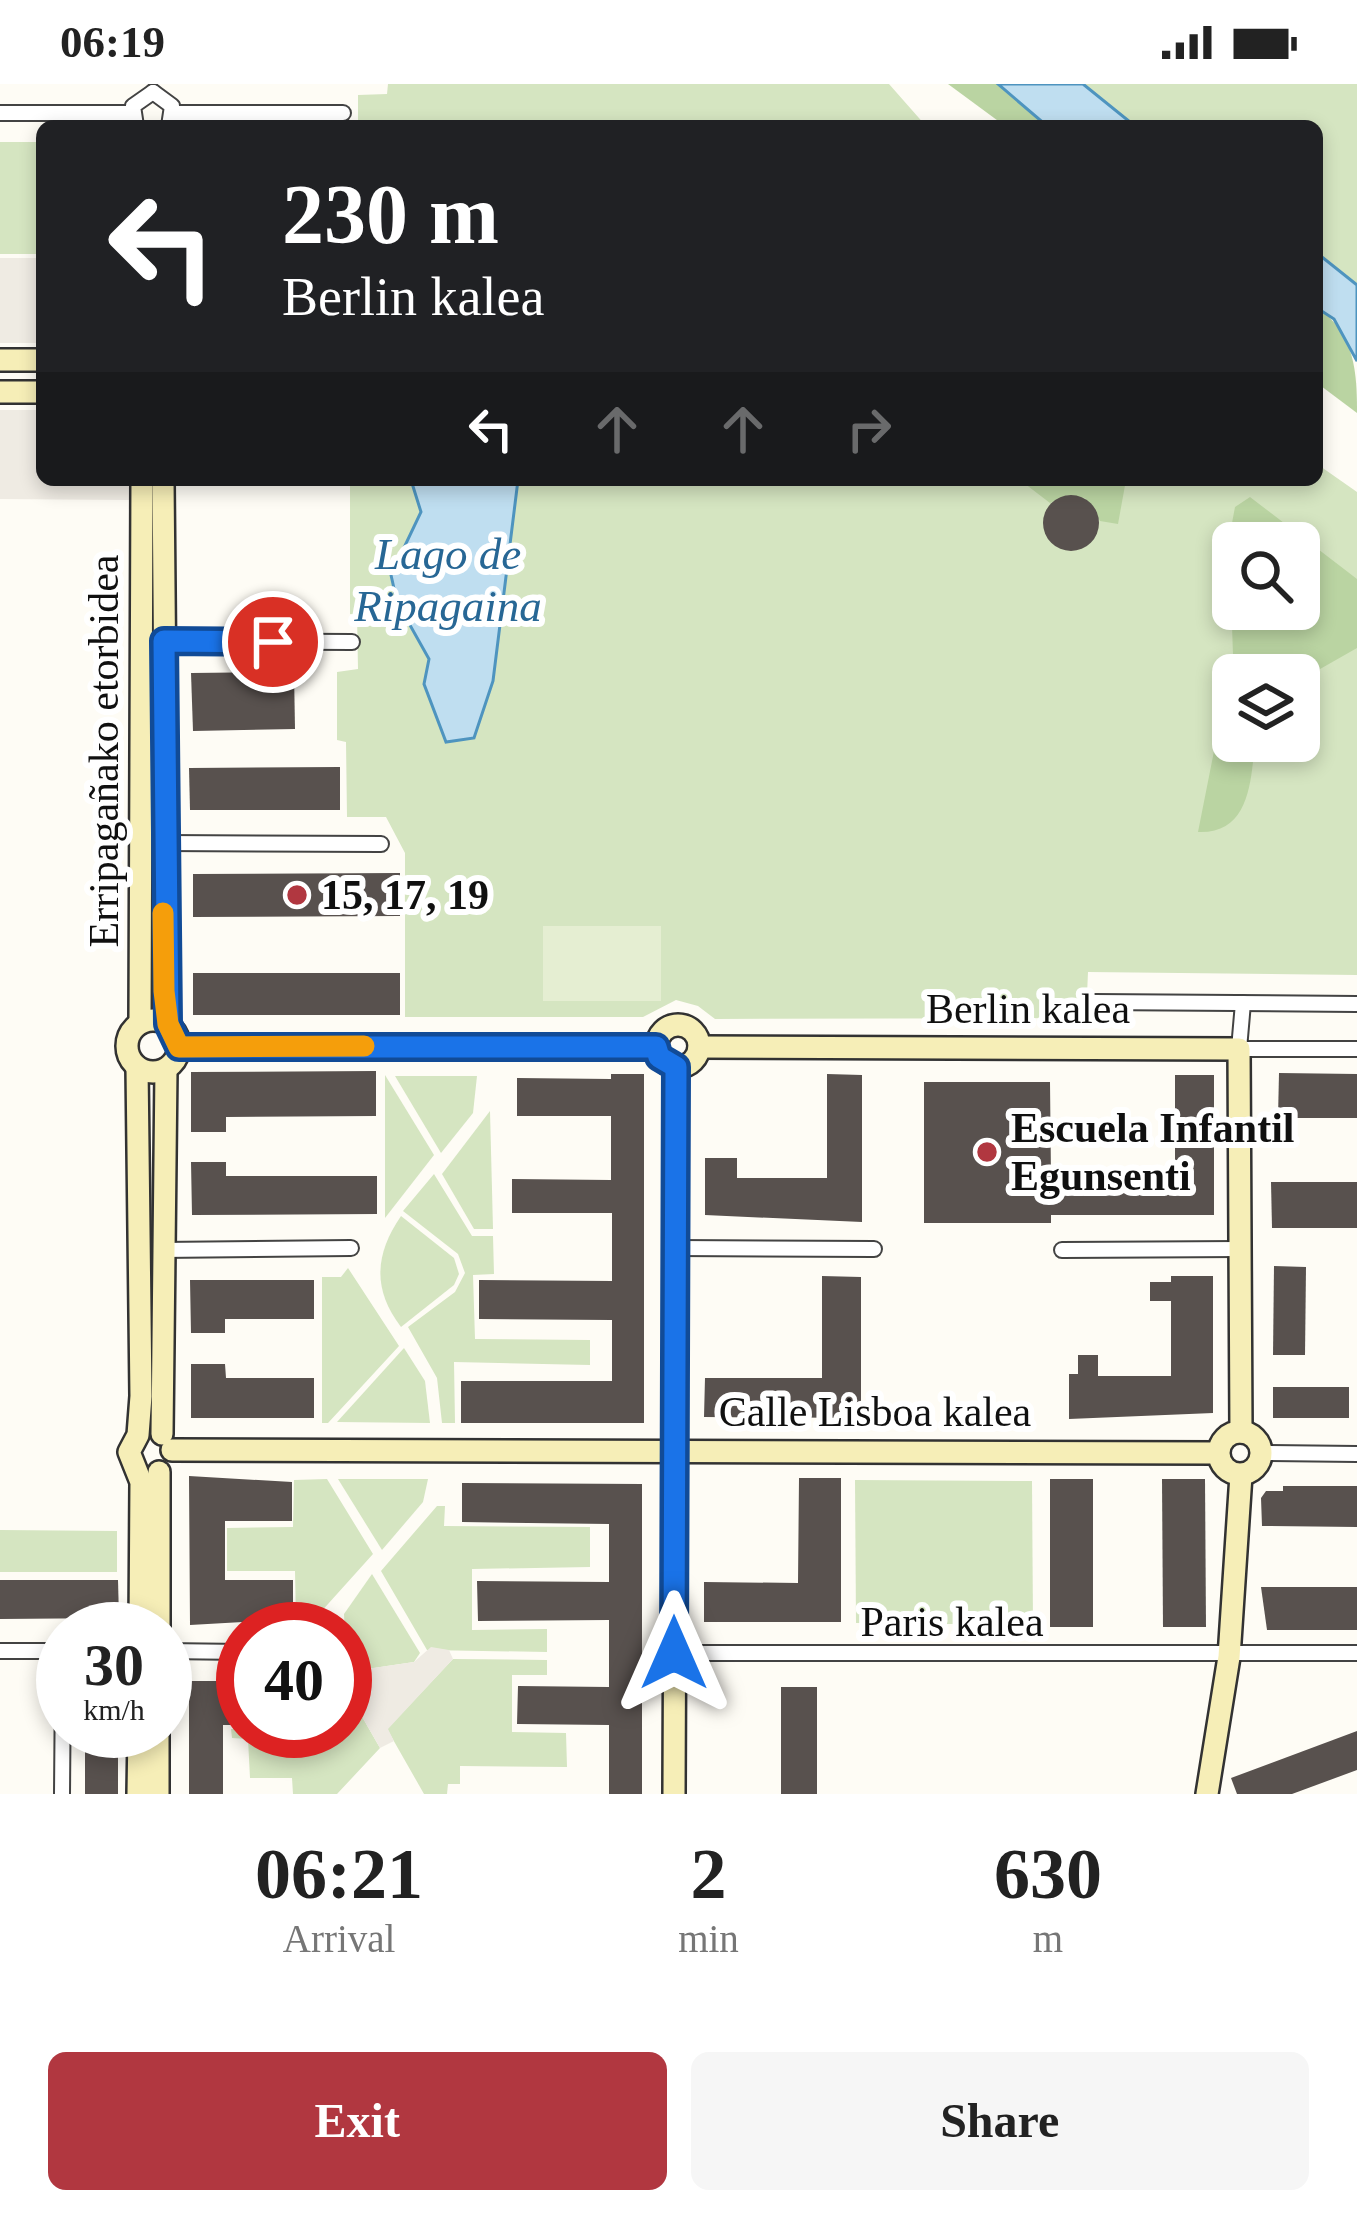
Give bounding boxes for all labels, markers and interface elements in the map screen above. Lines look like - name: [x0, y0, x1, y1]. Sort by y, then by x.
- text: 06:19: [60, 17, 165, 67]
- icon: left: [84, 168, 240, 324]
- text: 230 m: [282, 168, 499, 261]
- text: Berlin kalea: [282, 267, 544, 327]
- icon: left: [458, 396, 524, 462]
- icon: ahead: [584, 396, 650, 462]
- icon: ahead: [710, 396, 776, 462]
- icon: right: [836, 396, 902, 462]
- map controls: [1212, 522, 1320, 762]
- button: search: [1212, 522, 1320, 630]
- water label: Lago de Ripagaina: [353, 529, 542, 631]
- street label: Erripagañako etorbidea: [81, 554, 127, 947]
- pin: [222, 591, 324, 693]
- icon: arrive: [240, 609, 306, 675]
- button: layers: [1212, 654, 1320, 762]
- place label: 15, 17, 19: [321, 872, 489, 918]
- marker: 15, 17, 19: [284, 882, 310, 908]
- street label: Berlin kalea: [926, 986, 1130, 1032]
- place label: Escuela Infantil Egunsenti: [1011, 1105, 1295, 1199]
- marker: Escuela Infantil Egunsenti: [974, 1139, 1000, 1165]
- street label: Calle Lisboa kalea: [719, 1389, 1032, 1435]
- position arrow: [611, 1590, 737, 1716]
- street label: Paris kalea: [860, 1599, 1044, 1645]
- speed limit sign: 40: [216, 1602, 372, 1758]
- text: 30: [84, 1632, 144, 1698]
- text: km/h: [83, 1693, 145, 1726]
- text: 06:21: [255, 1834, 423, 1914]
- text: 2: [690, 1834, 726, 1914]
- text: 630: [994, 1834, 1102, 1914]
- text: Arrival: [283, 1917, 395, 1960]
- text: min: [678, 1917, 739, 1960]
- text: m: [1033, 1917, 1063, 1960]
- button: Exit: [48, 2052, 667, 2190]
- button: Share: [691, 2052, 1309, 2190]

